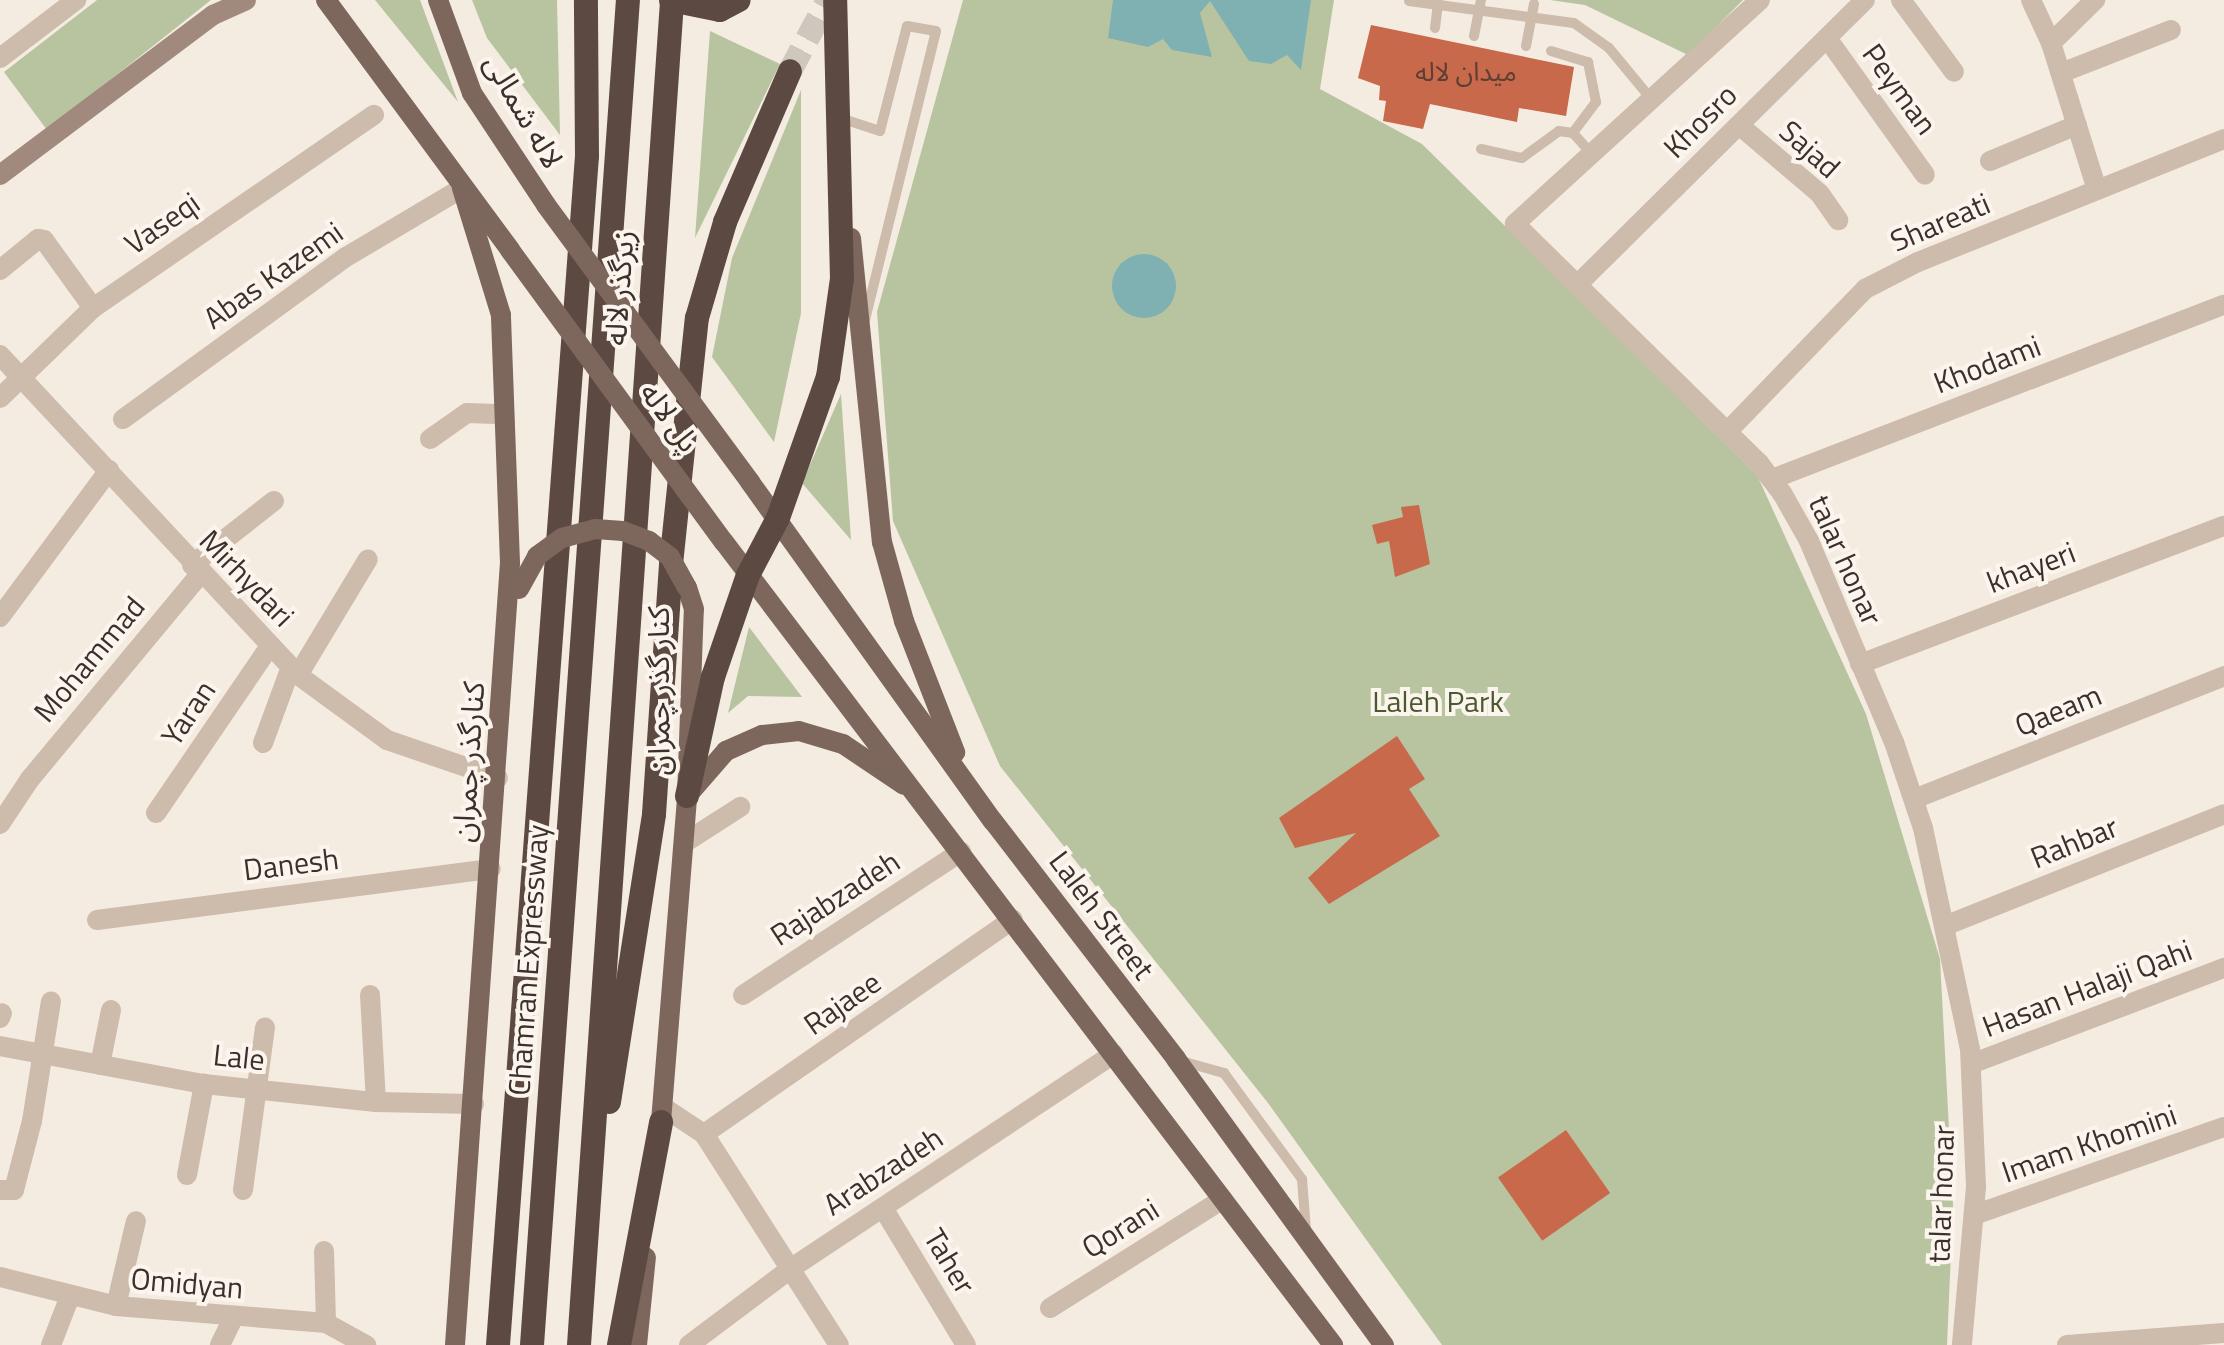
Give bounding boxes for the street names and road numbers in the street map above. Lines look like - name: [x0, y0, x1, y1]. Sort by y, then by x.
- street label: Peyman: [1855, 37, 1945, 141]
- street label: لاله شمالی: [477, 47, 571, 175]
- street label: Khosro: [1656, 77, 1744, 165]
- street label: Sajad: [1772, 113, 1848, 185]
- street label: Vaseqi: [118, 184, 206, 262]
- street label: Shareati: [1885, 185, 1995, 259]
- street label: Abas Kazemi: [196, 214, 350, 336]
- street label: زیرگذر لاله: [597, 229, 641, 347]
- street label: Khodami: [1928, 327, 2046, 401]
- street label: پل لاله: [633, 375, 707, 459]
- street label: talar honar: [1801, 490, 1891, 630]
- street label: Mirhydari: [192, 522, 302, 634]
- street label: khayeri: [1982, 534, 2080, 600]
- street label: Mohammad: [26, 589, 152, 729]
- street label: کنار گذر چمران: [640, 607, 676, 775]
- street label: Yaran: [153, 674, 223, 752]
- street label: Qaeam: [2009, 676, 2107, 744]
- street label: کنارگذر چمران: [444, 680, 492, 844]
- street label: Rahbar: [2025, 808, 2123, 876]
- street label: Chamran Expressway: [501, 823, 555, 1097]
- street label: Danesh: [241, 840, 341, 888]
- street label: Rajabzadeh: [764, 843, 906, 953]
- street label: Laleh Street: [1042, 844, 1162, 986]
- street label: Hasan Halaji Qahi: [1977, 932, 2197, 1044]
- street label: Rajaee: [797, 964, 887, 1042]
- street label: Lale: [212, 1036, 266, 1078]
- street label: Imam Khomini: [1997, 1096, 2181, 1190]
- street label: Arabzadeh: [817, 1119, 949, 1223]
- street label: talar honar: [1921, 1124, 1961, 1264]
- street label: Qorani: [1075, 1191, 1165, 1265]
- street label: Taher: [917, 1222, 983, 1300]
- street label: Omidyan: [129, 1260, 245, 1306]

